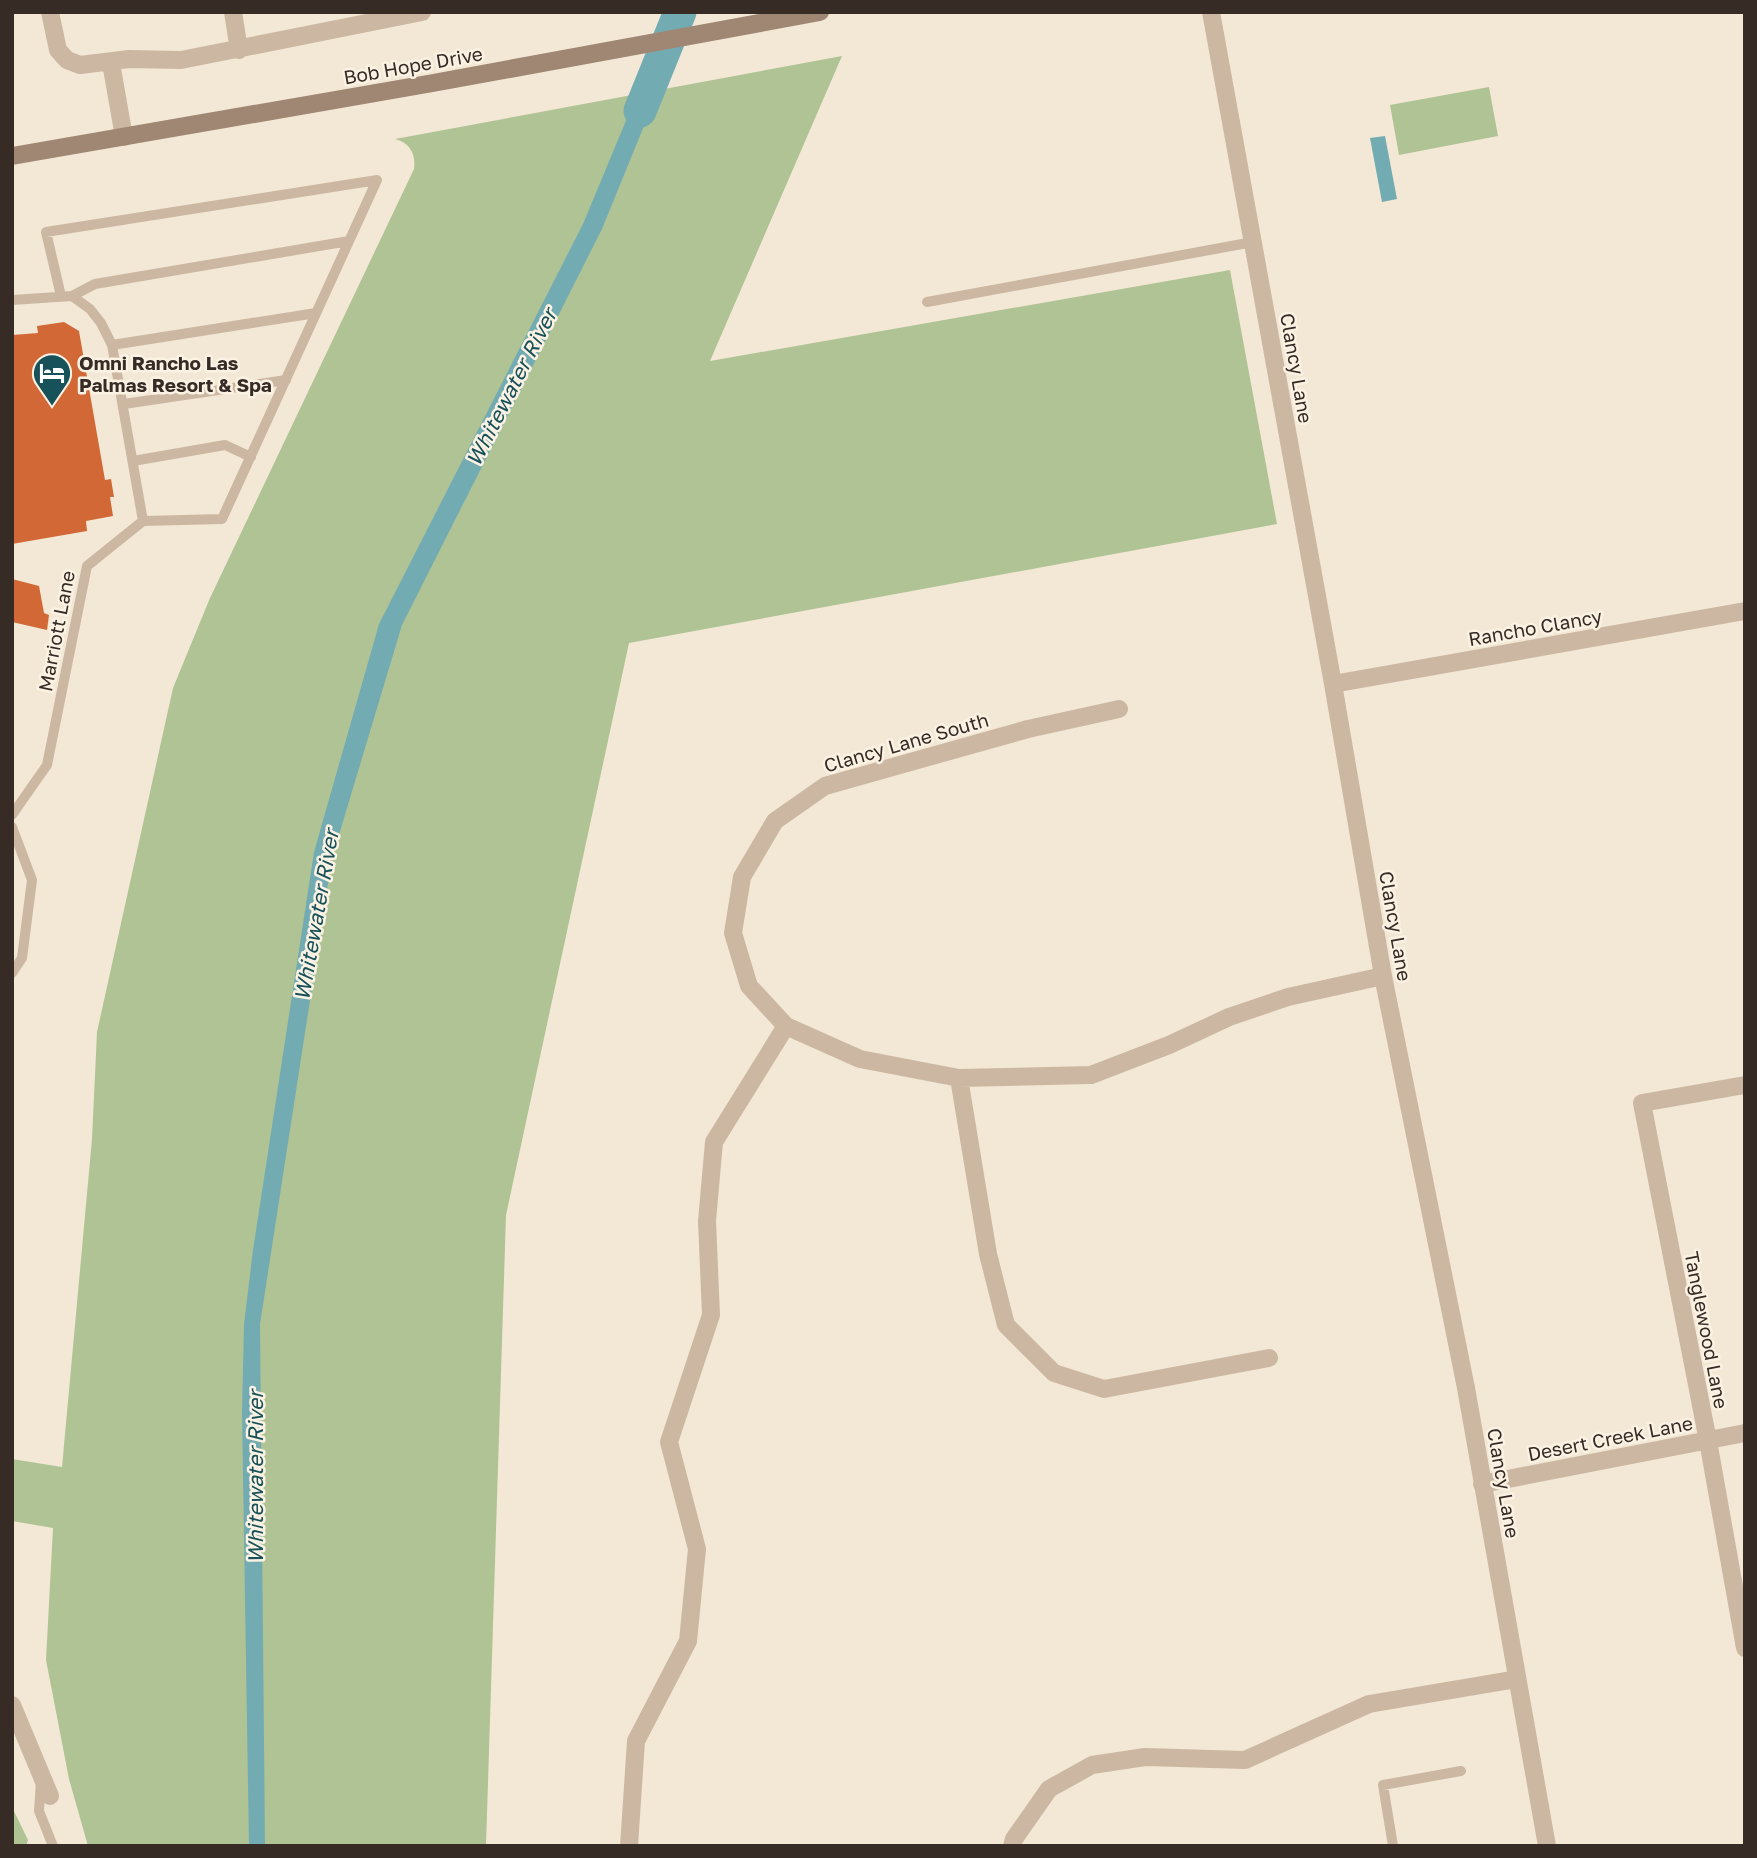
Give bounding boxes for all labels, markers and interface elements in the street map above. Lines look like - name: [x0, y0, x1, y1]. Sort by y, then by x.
- street label: Bob Hope Drive: [342, 41, 484, 89]
- water label: Whitewater River: [460, 302, 563, 470]
- street label: Clancy Lane: [1276, 311, 1318, 425]
- place label: Omni Rancho Las Palmas Resort & Spa: [79, 351, 272, 396]
- hotel icon: Omni Rancho Las Palmas Resort & Spa: [31, 352, 73, 407]
- street label: Marriott Lane: [33, 569, 79, 693]
- street label: Rancho Clancy: [1466, 604, 1604, 650]
- street label: Clancy Lane South: [821, 707, 991, 777]
- water label: Whitewater River: [288, 825, 344, 1002]
- street label: Clancy Lane: [1375, 869, 1417, 983]
- street label: Tanglewood Lane: [1680, 1249, 1734, 1411]
- water label: Whitewater River: [242, 1388, 268, 1563]
- street label: Desert Creek Lane: [1526, 1411, 1694, 1465]
- street label: Clancy Lane: [1483, 1426, 1525, 1540]

